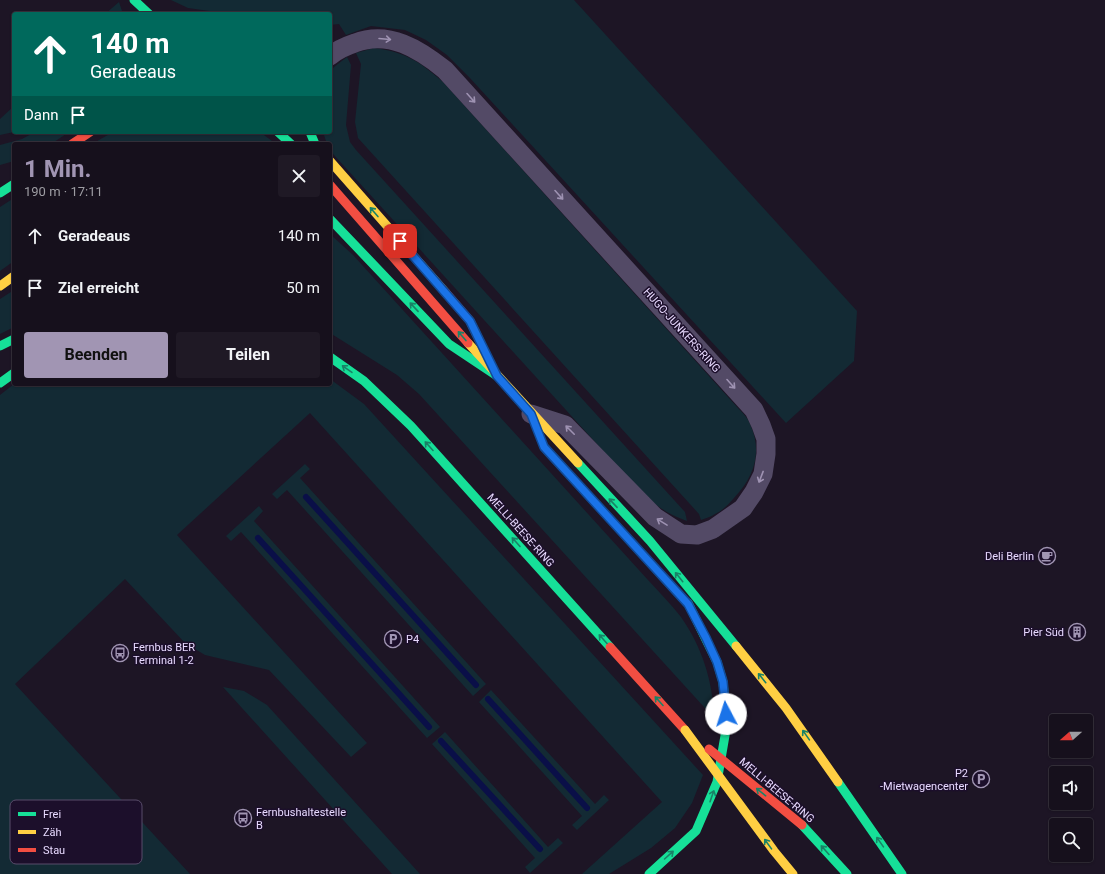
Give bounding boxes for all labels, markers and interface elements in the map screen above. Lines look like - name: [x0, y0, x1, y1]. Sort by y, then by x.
- text: 140 m: [90, 27, 169, 60]
- icon: ahead: [24, 28, 76, 80]
- one-way arrow: [378, 36, 391, 43]
- text: Geradeaus: [90, 61, 176, 82]
- one-way arrow: [467, 93, 476, 103]
- icon: arrive: [67, 104, 89, 126]
- text: Dann: [24, 106, 59, 124]
- text: 1 Min.: [24, 155, 92, 183]
- button: close: [278, 155, 320, 197]
- text: 190 m · 17:11: [24, 184, 103, 199]
- one-way arrow: [554, 189, 563, 200]
- one-way arrow: [370, 206, 379, 217]
- pin: [383, 224, 417, 258]
- icon: ahead: [24, 225, 46, 247]
- text: Geradeaus: [58, 227, 130, 245]
- text: 140 m: [278, 227, 320, 245]
- icon: arrive: [389, 230, 411, 252]
- icon: arrive: [24, 277, 46, 299]
- text: Ziel erreicht: [58, 279, 139, 297]
- text: 50 m: [286, 279, 320, 297]
- street label: HUGO-JUNKERS-RING: [640, 286, 723, 375]
- one-way arrow: [409, 302, 418, 312]
- one-way arrow: [458, 331, 467, 342]
- button: Beenden: [24, 332, 168, 378]
- button: Teilen: [176, 332, 320, 378]
- one-way arrow: [342, 365, 353, 373]
- one-way arrow: [726, 379, 735, 389]
- one-way arrow: [565, 425, 575, 435]
- one-way arrow: [424, 440, 433, 451]
- one-way arrow: [756, 471, 764, 483]
- street label: MELLI-BEESE-RING: [484, 491, 557, 570]
- one-way arrow: [609, 498, 618, 508]
- one-way arrow: [656, 517, 668, 525]
- one-way arrow: [511, 537, 521, 547]
- cafe icon: Deli Berlin: [1037, 546, 1057, 566]
- place label: Deli Berlin: [985, 550, 1034, 563]
- one-way arrow: [675, 572, 683, 583]
- building icon: Pier Süd: [1067, 622, 1087, 642]
- place label: Pier Süd: [1023, 626, 1064, 639]
- parking icon: P4: [383, 629, 403, 649]
- place label: P4: [406, 633, 419, 646]
- one-way arrow: [599, 634, 608, 644]
- place label: Fernbus BER Terminal 1-2: [133, 641, 195, 667]
- bus stop icon: Fernbus BER Terminal 1-2: [110, 643, 130, 663]
- one-way arrow: [757, 672, 766, 683]
- position arrow: [705, 693, 747, 735]
- one-way arrow: [655, 696, 664, 706]
- north arrow: [1049, 714, 1093, 758]
- map controls: [1049, 714, 1093, 862]
- one-way arrow: [802, 730, 810, 741]
- street label: MELLI-BEESE-RING: [736, 755, 817, 826]
- button: sound: [1049, 766, 1093, 810]
- place label: P2 -Mietwagencenter: [880, 767, 968, 793]
- parking icon: P2 -Mietwagencenter: [971, 769, 991, 789]
- one-way arrow: [756, 787, 767, 796]
- one-way arrow: [709, 789, 716, 802]
- legend: [10, 800, 142, 864]
- place label: Fernbushaltestelle B: [256, 806, 346, 832]
- text: Frei: [43, 808, 61, 821]
- bus stop icon: Fernbushaltestelle B: [233, 808, 253, 828]
- button: search: [1049, 818, 1093, 862]
- text: Zäh: [43, 826, 62, 839]
- one-way arrow: [876, 837, 884, 848]
- one-way arrow: [764, 838, 772, 849]
- text: Stau: [43, 844, 65, 857]
- one-way arrow: [820, 845, 829, 855]
- one-way arrow: [664, 851, 675, 860]

